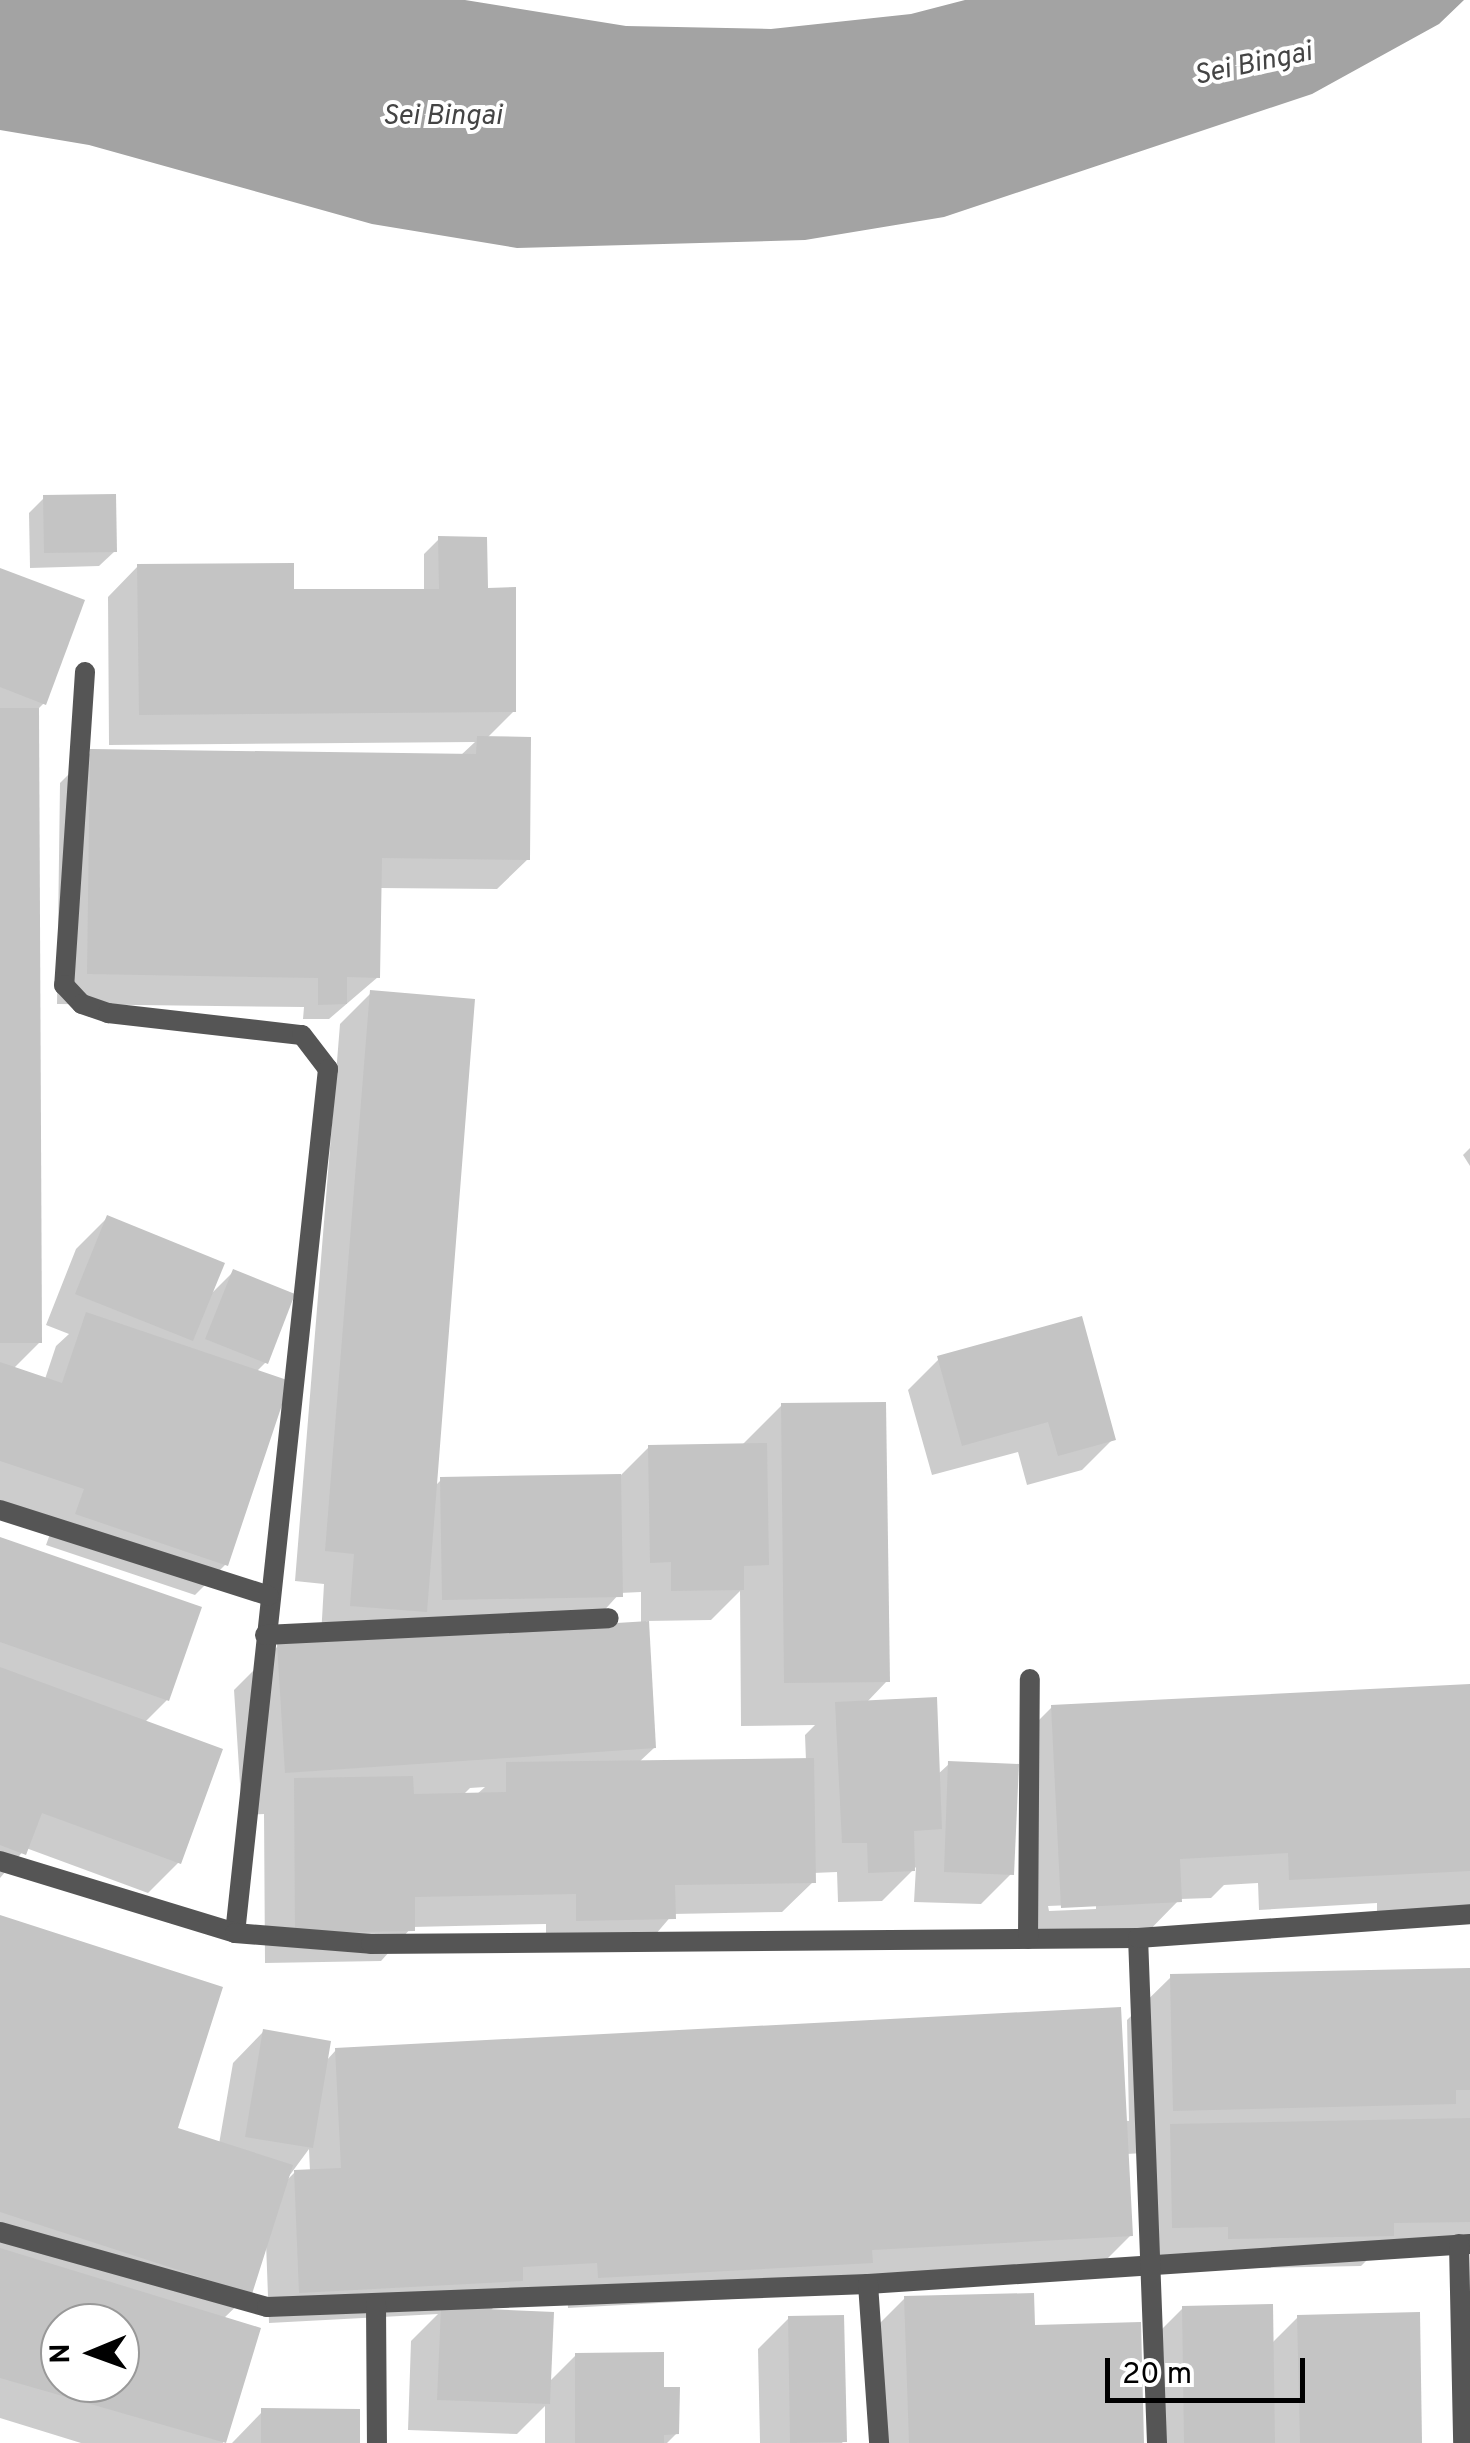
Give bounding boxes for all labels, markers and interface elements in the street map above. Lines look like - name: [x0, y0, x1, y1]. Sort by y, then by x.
- water label: Sei Bingai: [1191, 36, 1315, 94]
- water label: Sei Bingai: [382, 100, 502, 134]
- north arrow: [40, 2303, 140, 2403]
- scale bar: [1110, 2338, 1310, 2400]
- text: N: [44, 2343, 80, 2364]
- text: 20 m: [1122, 2357, 1192, 2394]

